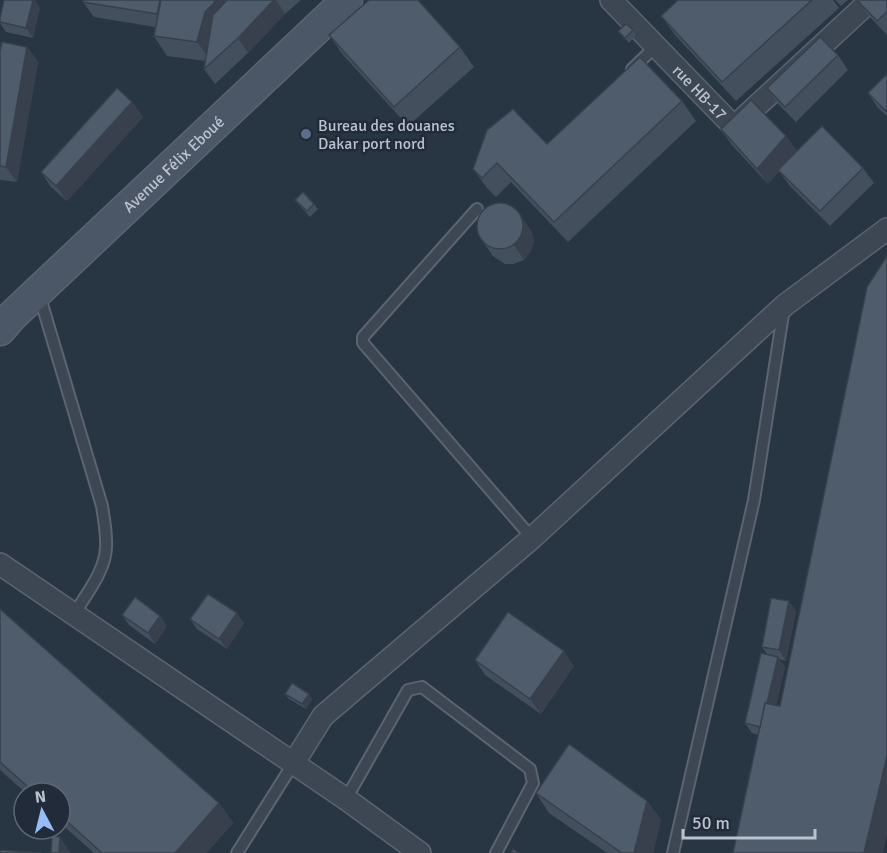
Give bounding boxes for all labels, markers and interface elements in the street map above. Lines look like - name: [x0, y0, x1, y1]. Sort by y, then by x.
- street label: rue HB-17: [668, 61, 731, 125]
- street label: Avenue Félix Eboué: [119, 112, 229, 217]
- place label: Bureau des douanes Dakar port nord: [318, 116, 455, 154]
- marker: Bureau des douanes Dakar port nord: [299, 127, 313, 141]
- north arrow: [12, 781, 72, 841]
- text: N: [34, 787, 47, 808]
- scale bar: [683, 802, 815, 840]
- text: 50 m: [692, 812, 730, 834]

